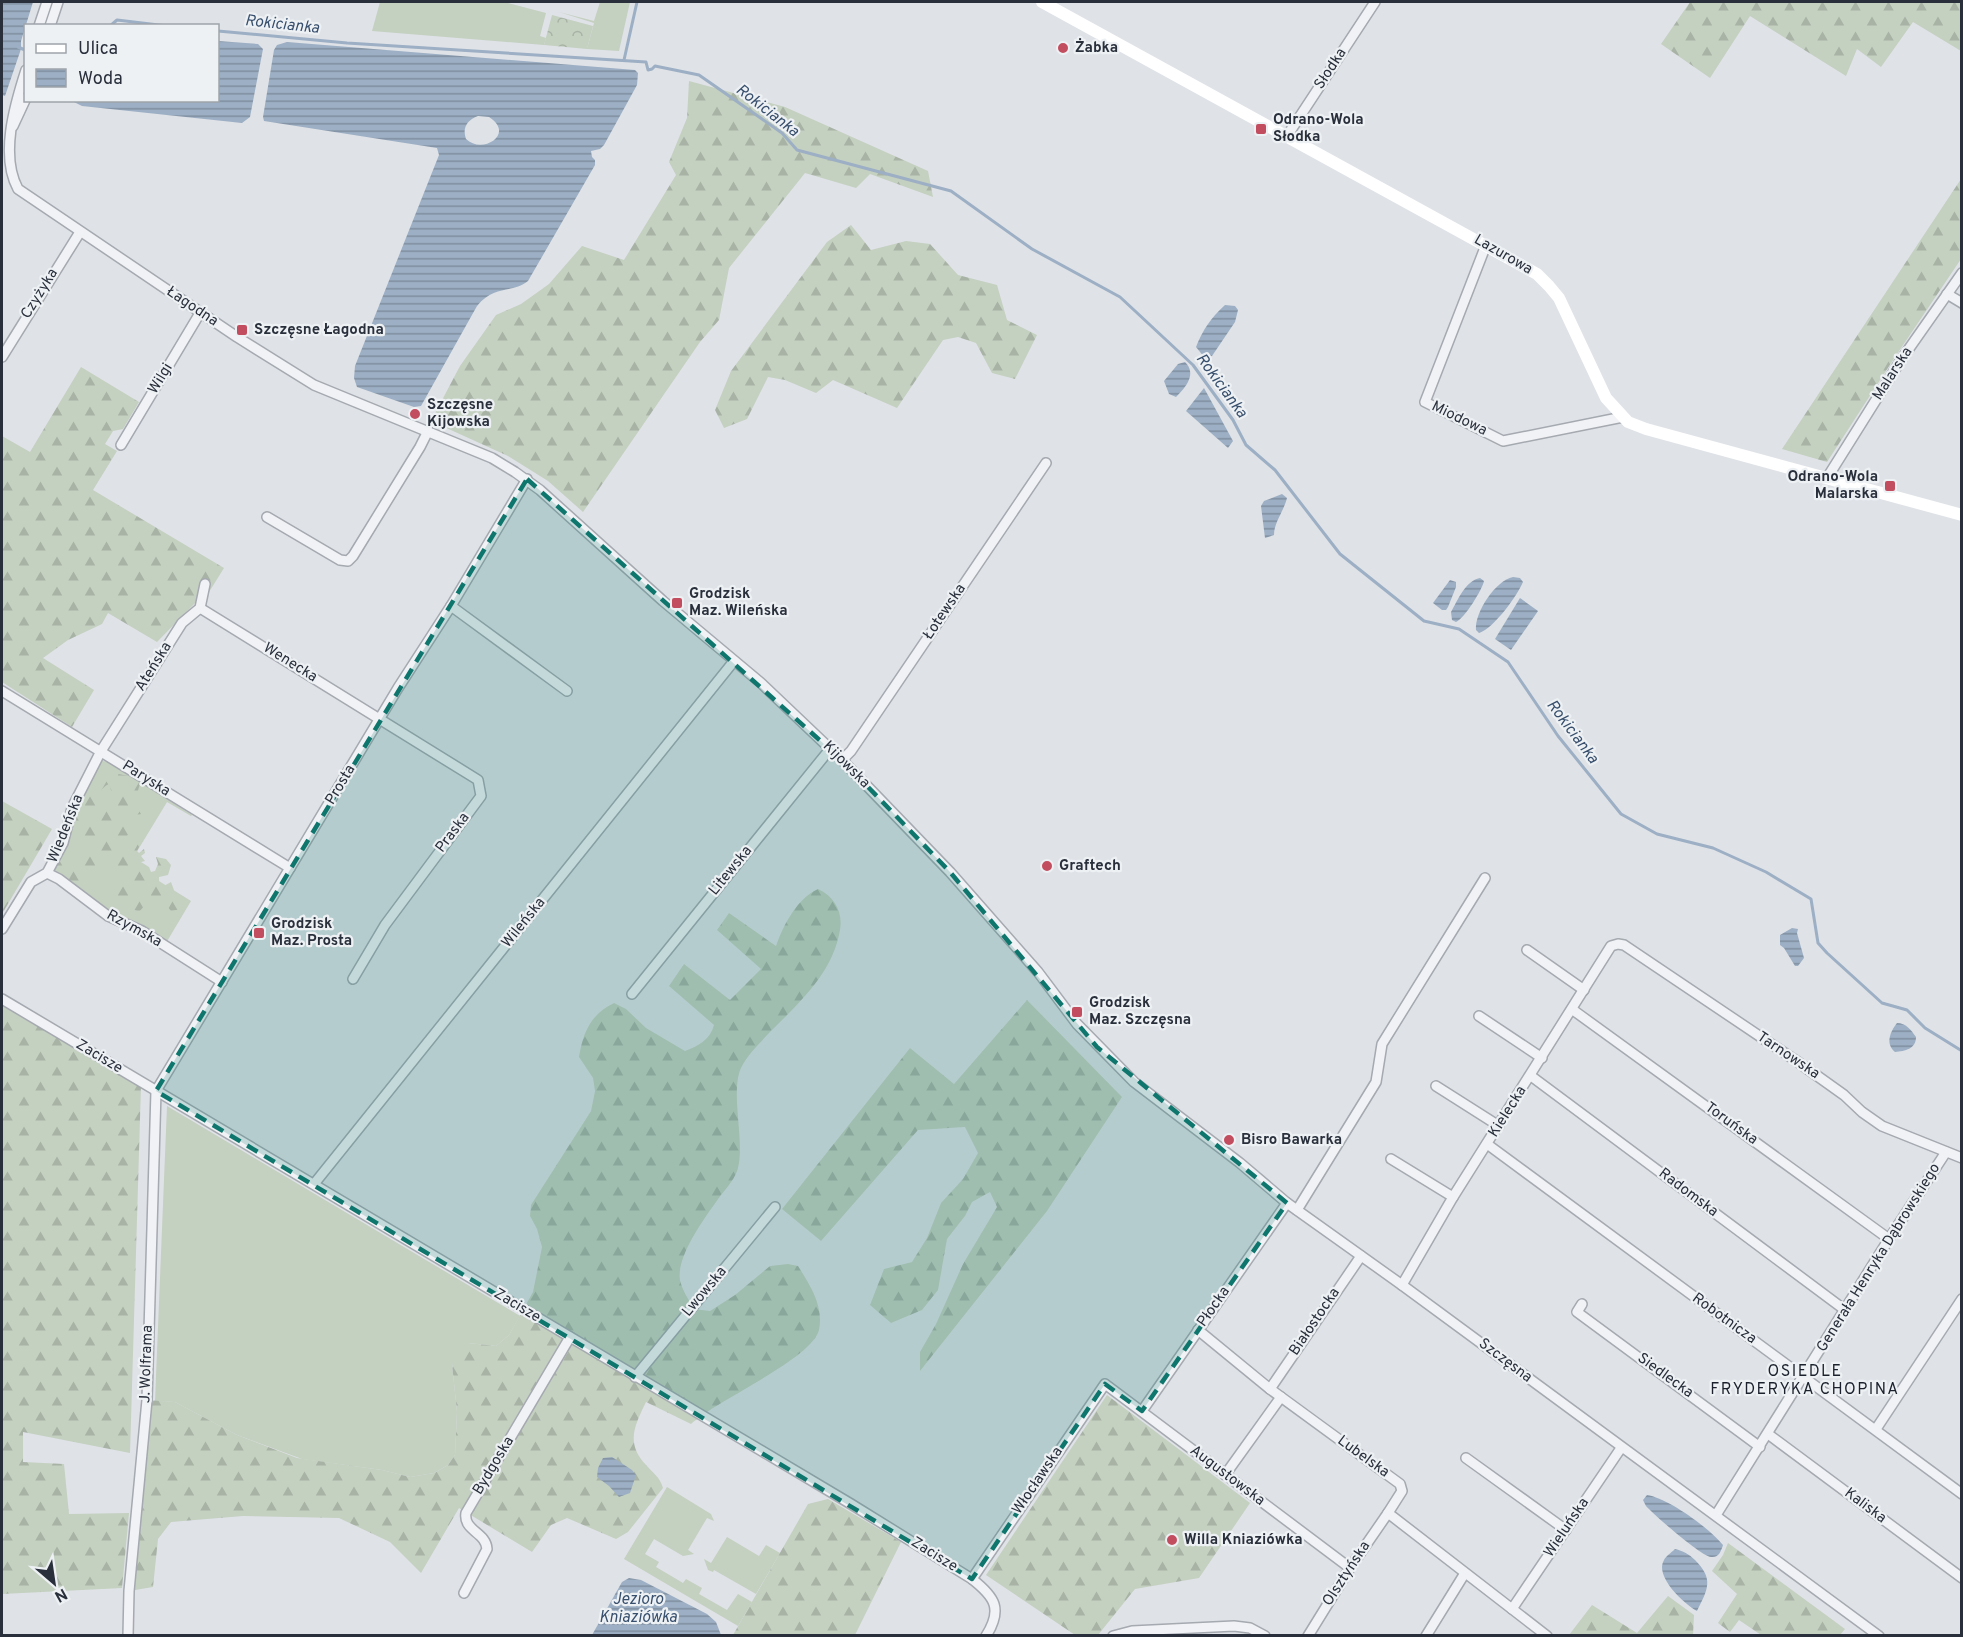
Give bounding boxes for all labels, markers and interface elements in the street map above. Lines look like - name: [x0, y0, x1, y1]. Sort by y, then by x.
- water label: Rokicianka: [244, 11, 321, 39]
- legend: [24, 24, 219, 102]
- text: Ulica: [78, 38, 118, 61]
- place label: Żabka: [1075, 38, 1118, 58]
- marker: Żabka: [1056, 41, 1070, 55]
- street label: Słodka: [1311, 45, 1351, 93]
- text: Woda: [78, 68, 123, 91]
- water label: Rokicianka: [731, 80, 803, 142]
- place label: Odrano-Wola Słodka: [1273, 111, 1364, 147]
- marker: Odrano-Wola Słodka: [1254, 122, 1268, 136]
- street label: Lazurowa: [1470, 231, 1536, 279]
- street label: Czyżyka: [17, 265, 63, 323]
- street label: Łagodna: [163, 283, 221, 331]
- place label: Szczęsne Łagodna: [254, 321, 384, 340]
- marker: Szczęsne Łagodna: [235, 323, 249, 337]
- street label: Malarska: [1869, 344, 1917, 404]
- water label: Rokicianka: [1191, 350, 1251, 423]
- street label: Wilgi: [144, 360, 178, 398]
- place label: Szczęsne Kijowska: [427, 396, 493, 432]
- street label: Miodowa: [1428, 397, 1490, 441]
- marker: Szczęsne Kijowska: [408, 407, 422, 421]
- place label: Odrano-Wola Malarska: [1787, 468, 1878, 504]
- marker: Odrano-Wola Malarska: [1883, 479, 1897, 493]
- street label: Łotewska: [919, 580, 971, 644]
- place label: Grodzisk Maz. Wileńska: [689, 585, 788, 621]
- marker: Grodzisk Maz. Wileńska: [670, 596, 684, 610]
- street label: Ateńska: [131, 639, 177, 695]
- street label: Wenecka: [259, 639, 321, 687]
- water label: Rokicianka: [1542, 696, 1603, 768]
- street label: Kijowska: [818, 737, 874, 793]
- street label: Paryska: [118, 757, 174, 801]
- street label: Prosta: [322, 761, 360, 809]
- street label: Wiedeńska: [44, 792, 88, 866]
- street label: Praska: [432, 809, 474, 857]
- street label: Litewska: [705, 842, 757, 900]
- place label: Graftech: [1059, 857, 1121, 876]
- marker: Graftech: [1040, 859, 1054, 873]
- street label: Wileńska: [498, 894, 550, 952]
- street label: Rzymska: [103, 906, 165, 952]
- place label: Grodzisk Maz. Prosta: [271, 915, 352, 951]
- marker: Grodzisk Maz. Prosta: [252, 926, 266, 940]
- place label: Grodzisk Maz. Szczęsna: [1089, 994, 1191, 1030]
- marker: Grodzisk Maz. Szczęsna: [1070, 1005, 1084, 1019]
- street label: Tarnowska: [1753, 1028, 1823, 1084]
- street label: Zacisze: [72, 1036, 126, 1078]
- street label: Kielecka: [1485, 1083, 1531, 1141]
- street label: Toruńska: [1701, 1098, 1761, 1150]
- place label: Bisro Bawarka: [1241, 1131, 1342, 1150]
- marker: Bisro Bawarka: [1222, 1133, 1236, 1147]
- street label: Generała Henryka Dąbrowskiego: [1813, 1160, 1945, 1356]
- street label: Radomska: [1654, 1164, 1722, 1222]
- street label: Lwowska: [678, 1263, 732, 1321]
- street label: Płocka: [1193, 1283, 1235, 1331]
- street label: Białostocka: [1285, 1284, 1345, 1360]
- street label: Zacisze: [490, 1285, 544, 1327]
- street label: Robotnicza: [1688, 1289, 1760, 1349]
- street label: J. Wolframa: [136, 1325, 158, 1403]
- street label: Szczęsna: [1474, 1335, 1536, 1387]
- street label: Siedlecka: [1633, 1349, 1697, 1403]
- district label: OSIEDLE FRYDERYKA CHOPINA: [1710, 1362, 1900, 1400]
- street label: Lubelska: [1333, 1432, 1393, 1482]
- street label: Bydgoska: [469, 1433, 519, 1499]
- street label: Augustowska: [1186, 1442, 1268, 1510]
- street label: Włocławska: [1008, 1444, 1068, 1518]
- street label: Kaliska: [1840, 1484, 1890, 1528]
- street label: Wieluńska: [1540, 1495, 1594, 1561]
- place label: Willa Kniaziówka: [1184, 1531, 1303, 1550]
- street label: Zacisze: [907, 1533, 961, 1577]
- marker: Willa Kniaziówka: [1165, 1533, 1179, 1547]
- street label: Olsztyńska: [1319, 1538, 1375, 1610]
- north arrow: [24, 1553, 84, 1613]
- text: N: [50, 1583, 70, 1606]
- water label: Jezioro Kniaziówka: [599, 1590, 678, 1628]

